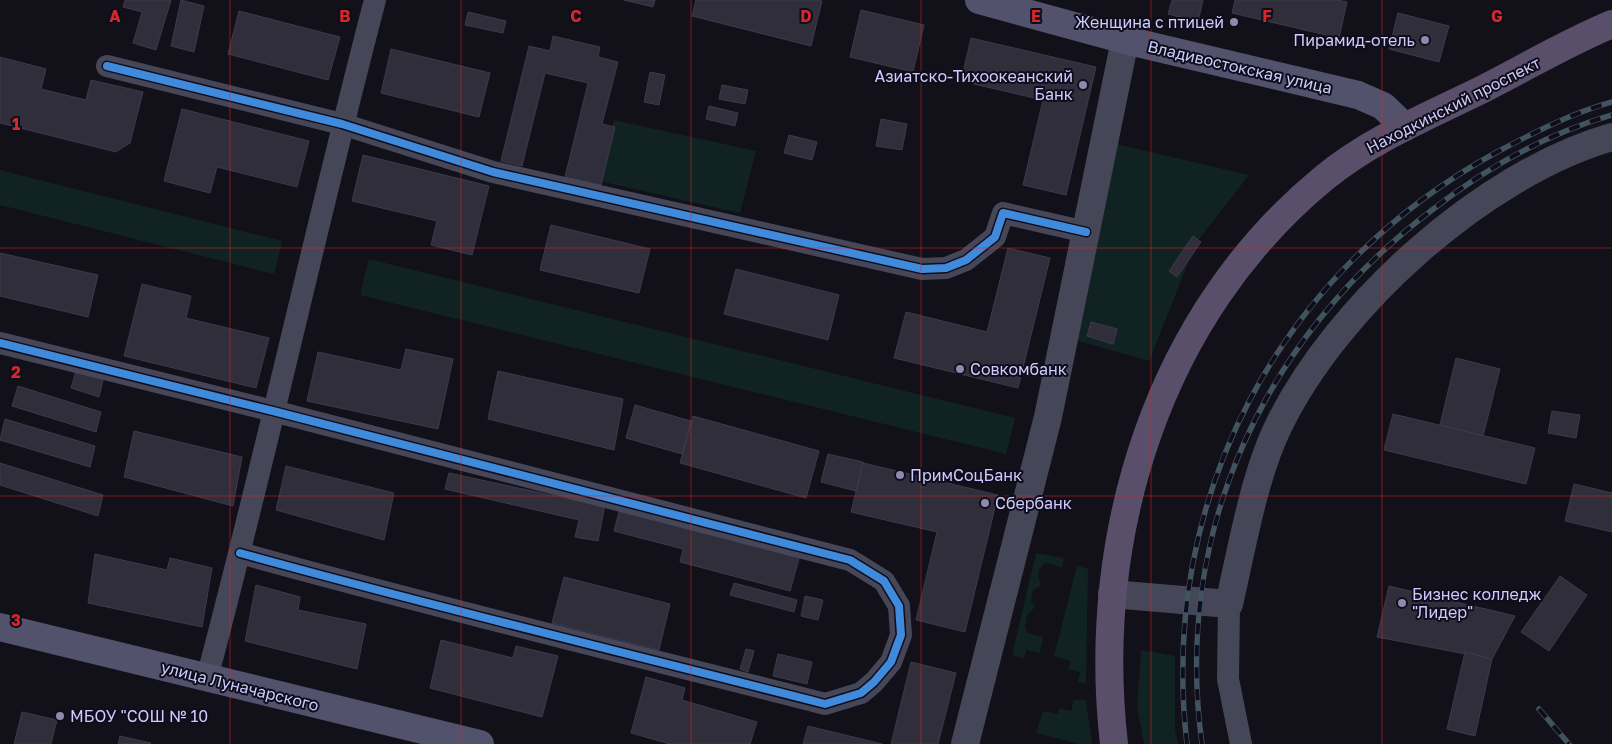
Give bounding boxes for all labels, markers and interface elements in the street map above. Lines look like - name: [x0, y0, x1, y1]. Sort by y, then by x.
- text: A: [109, 6, 121, 26]
- text: B: [339, 6, 351, 26]
- text: C: [570, 6, 582, 26]
- text: D: [800, 6, 812, 26]
- text: E: [1031, 6, 1041, 26]
- text: F: [1262, 6, 1272, 26]
- text: G: [1491, 6, 1503, 26]
- place label: Женщина с птицей: [1075, 12, 1224, 32]
- marker: Женщина с птицей: [1228, 16, 1240, 28]
- place label: Пирамид-отель: [1293, 30, 1415, 50]
- marker: Пирамид-отель: [1419, 34, 1431, 46]
- street label: Владивостокская улица: [1146, 36, 1334, 98]
- street label: Находкинский проспект: [1363, 52, 1544, 158]
- place label: Азиатско-Тихоокеанский Банк: [875, 66, 1073, 104]
- marker: Азиатско-Тихоокеанский Банк: [1077, 79, 1089, 91]
- text: 1: [12, 114, 20, 134]
- place label: Совкомбанк: [970, 359, 1067, 379]
- text: 2: [11, 362, 21, 382]
- marker: Совкомбанк: [954, 363, 966, 375]
- place label: ПримСоцБанк: [910, 465, 1022, 485]
- marker: ПримСоцБанк: [894, 469, 906, 481]
- place label: Сбербанк: [995, 493, 1072, 513]
- marker: Сбербанк: [979, 497, 991, 509]
- place label: Бизнес колледж "Лидер": [1412, 584, 1542, 622]
- marker: Бизнес колледж "Лидер": [1396, 597, 1408, 609]
- text: 3: [11, 610, 21, 630]
- street label: улица Луначарского: [159, 657, 321, 715]
- place label: МБОУ "СОШ № 10: [70, 706, 208, 726]
- marker: МБОУ "СОШ № 10: [54, 710, 66, 722]

